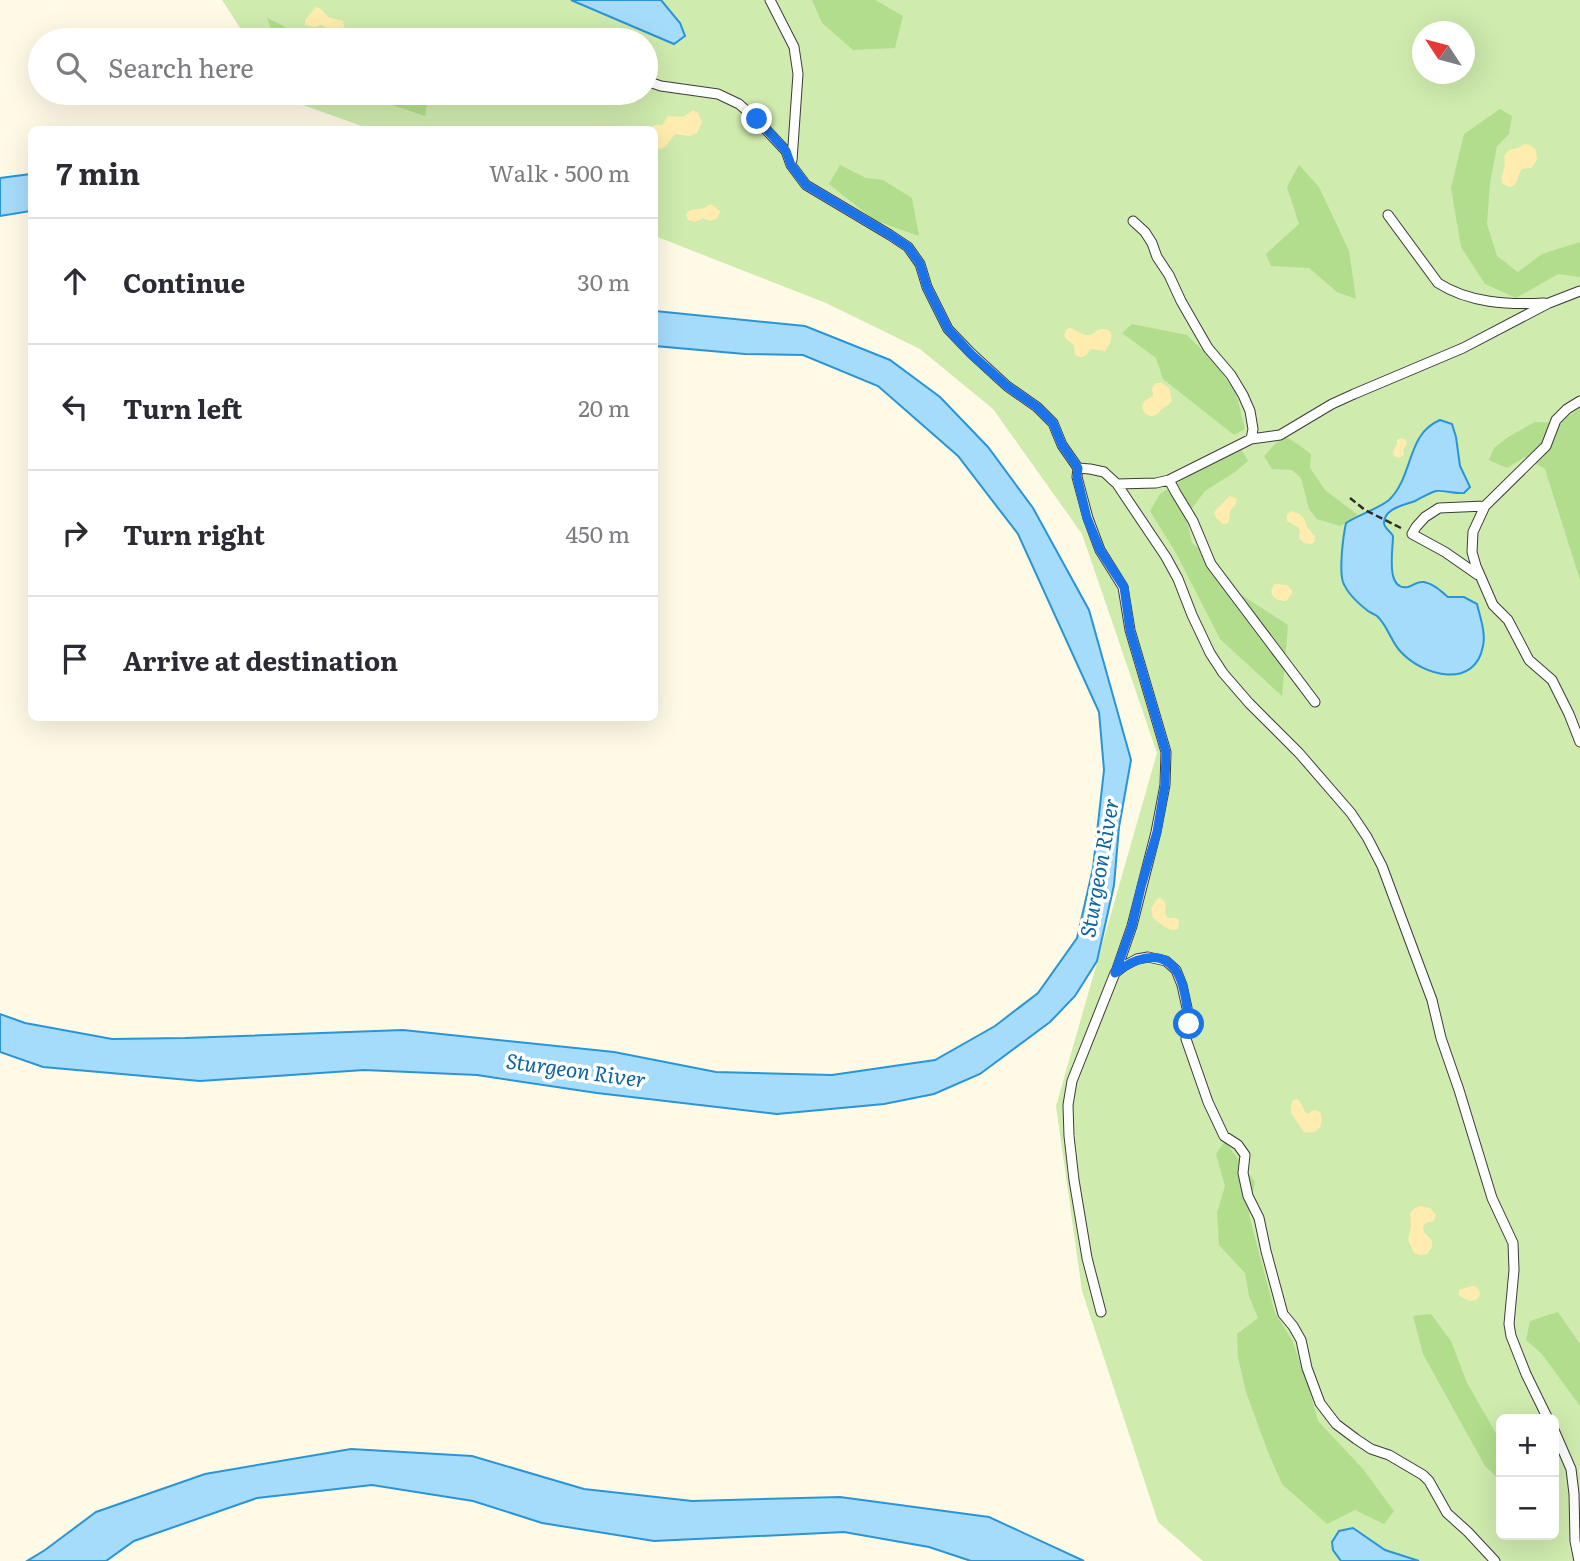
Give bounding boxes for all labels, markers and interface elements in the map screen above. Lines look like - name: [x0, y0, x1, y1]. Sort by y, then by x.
- north arrow: [1412, 21, 1475, 84]
- search box: [28, 28, 658, 105]
- text: Search here: [108, 47, 254, 86]
- icon: search: [52, 48, 90, 86]
- route end: [741, 103, 772, 134]
- text: 7 min: [56, 150, 140, 194]
- text: Walk · 500 m: [489, 155, 630, 189]
- icon: ahead: [56, 262, 94, 300]
- text: Continue: [123, 262, 245, 301]
- text: 30 m: [577, 264, 630, 298]
- icon: left: [56, 388, 94, 426]
- text: Turn left: [123, 388, 242, 427]
- text: 20 m: [578, 390, 630, 424]
- icon: right: [56, 514, 94, 552]
- text: Turn right: [123, 514, 265, 553]
- text: 450 m: [565, 516, 630, 550]
- icon: arrive: [56, 640, 94, 678]
- text: Arrive at destination: [123, 640, 398, 679]
- water label: Sturgeon River: [1070, 795, 1125, 940]
- route start: [1173, 1008, 1204, 1039]
- water label: Sturgeon River: [504, 1043, 648, 1094]
- map controls: [1496, 1414, 1559, 1540]
- button: +: [1496, 1414, 1559, 1477]
- button: −: [1496, 1477, 1559, 1540]

